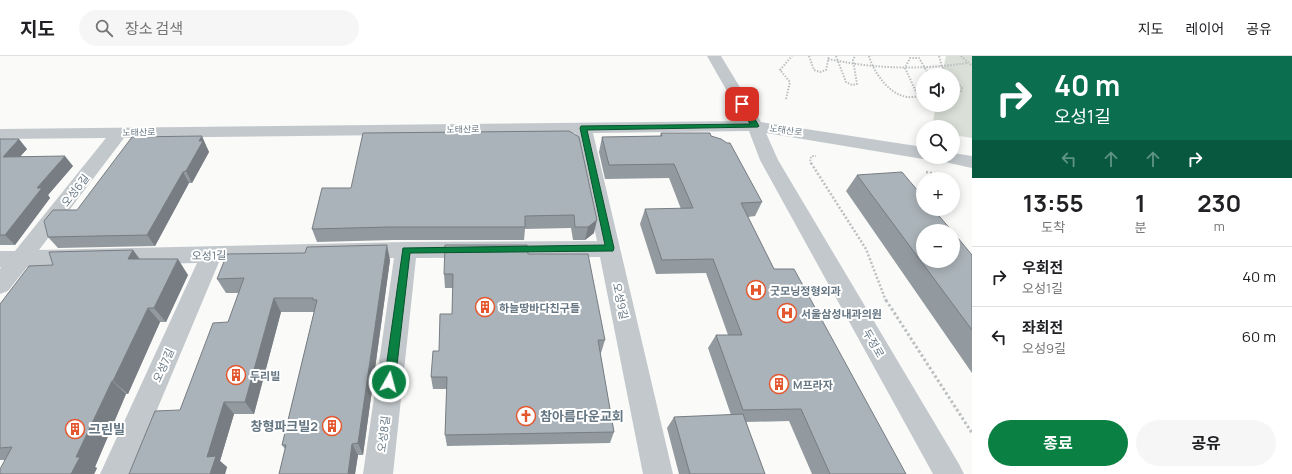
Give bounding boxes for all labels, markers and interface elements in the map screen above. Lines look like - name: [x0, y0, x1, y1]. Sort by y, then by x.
- search box: [79, 10, 359, 46]
- text: 지도: [20, 16, 55, 42]
- icon: search: [93, 17, 115, 39]
- text: 장소 검색: [125, 18, 183, 39]
- text: 지도: [1138, 19, 1164, 38]
- text: 레이어: [1186, 19, 1224, 38]
- text: 공유: [1246, 19, 1272, 38]
- text: 40 m: [1054, 66, 1120, 104]
- map controls: [916, 68, 960, 268]
- button: sound: [916, 68, 960, 112]
- icon: right: [988, 72, 1040, 124]
- pin: [725, 87, 759, 121]
- icon: arrive: [731, 93, 753, 115]
- text: 오성1길: [1054, 104, 1111, 128]
- button: search: [916, 120, 960, 164]
- street label: 노태산로: [769, 121, 803, 139]
- street label: 노태산로: [446, 122, 480, 136]
- street label: 노태산로: [122, 125, 156, 139]
- icon: left: [1058, 148, 1080, 170]
- icon: ahead: [1100, 148, 1122, 170]
- icon: ahead: [1142, 148, 1164, 170]
- icon: right: [1184, 148, 1206, 170]
- street label: 오성6길: [58, 171, 92, 209]
- button: +: [916, 172, 960, 216]
- text: 13:55: [1023, 186, 1084, 219]
- text: 1: [1135, 186, 1146, 219]
- text: 230: [1197, 186, 1241, 219]
- text: m: [1214, 217, 1225, 235]
- text: 도착: [1041, 218, 1065, 236]
- text: 분: [1134, 218, 1146, 236]
- button: −: [916, 224, 960, 268]
- street label: 오성1길: [192, 247, 226, 263]
- text: 우회전: [1022, 257, 1063, 278]
- icon: right: [988, 266, 1010, 288]
- text: 40 m: [1242, 266, 1276, 287]
- hospital icon: 굿모닝정형외과: [745, 279, 767, 301]
- text: 오성1길: [1022, 279, 1063, 297]
- street label: 오성9길: [610, 281, 632, 321]
- place label: 굿모닝정형외과: [770, 283, 841, 298]
- building icon: 하늘땅바다친구들: [474, 296, 496, 318]
- place label: 하늘땅바다친구들: [499, 300, 580, 315]
- hospital icon: 서울삼성내과의원: [776, 302, 798, 324]
- place label: 서울삼성내과의원: [801, 306, 882, 321]
- text: 좌회전: [1022, 317, 1063, 338]
- street label: 두정로: [860, 326, 888, 360]
- icon: left: [988, 326, 1010, 348]
- text: 60 m: [1242, 326, 1276, 347]
- text: 오성9길: [1022, 339, 1066, 357]
- street label: 오성7길: [149, 346, 177, 384]
- position arrow: [368, 361, 410, 403]
- building icon: 두리빌: [225, 364, 247, 386]
- place label: 두리빌: [250, 368, 280, 383]
- building icon: M프라자: [768, 373, 790, 395]
- place label: M프라자: [793, 377, 833, 392]
- church icon: 참아름다운교회: [515, 405, 537, 427]
- place label: 참아름다운교회: [540, 407, 624, 425]
- building icon: 창형파크빌2: [321, 415, 343, 437]
- street label: 오성8길: [373, 415, 393, 453]
- place label: 창형파크빌2: [250, 417, 318, 435]
- building icon: 그린빌: [64, 418, 86, 440]
- place label: 그린빌: [89, 420, 125, 438]
- button: 종료: [988, 420, 1128, 466]
- button: 공유: [1136, 420, 1276, 466]

